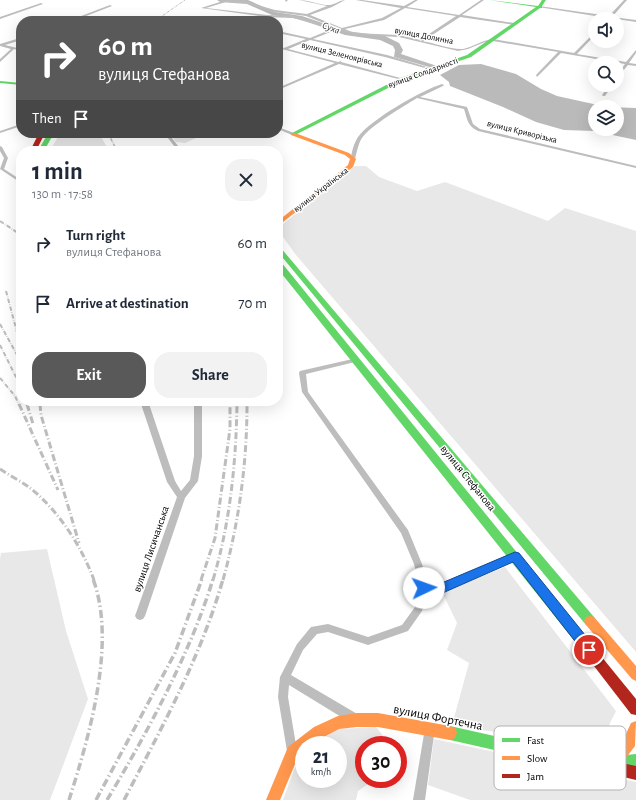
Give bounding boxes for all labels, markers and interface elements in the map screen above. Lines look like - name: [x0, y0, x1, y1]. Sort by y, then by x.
- map controls: [588, 12, 624, 136]
- button: sound: [588, 12, 624, 48]
- water label: Суха: [321, 20, 341, 36]
- street label: вулиця Долинна: [394, 26, 454, 46]
- icon: right: [32, 32, 84, 84]
- text: 60 m: [98, 33, 153, 61]
- street label: вулиця Зеленоярівська: [300, 41, 384, 69]
- street label: вулиця Солідарності: [387, 56, 459, 90]
- button: search: [588, 56, 624, 92]
- text: вулиця Стефанова: [98, 66, 230, 84]
- button: layers: [588, 100, 624, 136]
- icon: arrive: [70, 108, 92, 130]
- text: Then: [32, 111, 62, 126]
- street label: вулиця Криворізька: [486, 119, 558, 145]
- button: close: [225, 159, 267, 201]
- text: 1 min: [32, 160, 83, 184]
- street label: вулиця Українська: [292, 166, 350, 214]
- text: 130 m · 17:58: [32, 188, 93, 201]
- text: Turn right: [66, 228, 125, 243]
- icon: right: [32, 233, 54, 255]
- text: 60 m: [238, 236, 267, 251]
- text: вулиця Стефанова: [66, 246, 161, 259]
- icon: arrive: [32, 293, 54, 315]
- text: Arrive at destination: [66, 296, 189, 311]
- text: 70 m: [238, 296, 267, 311]
- button: Exit: [32, 352, 146, 398]
- button: Share: [154, 352, 267, 398]
- street label: вулиця Стефанова: [438, 443, 498, 513]
- street label: вулиця Лисичанська: [131, 505, 171, 593]
- position arrow: [403, 567, 445, 609]
- pin: [572, 633, 606, 667]
- icon: arrive: [578, 639, 600, 661]
- street label: вулиця Фортечна: [392, 703, 484, 733]
- legend: [494, 726, 626, 790]
- text: Fast: [527, 735, 545, 746]
- speed limit sign: 30: [355, 736, 407, 788]
- text: 21: [313, 747, 329, 767]
- text: Slow: [527, 753, 548, 764]
- text: km/h: [311, 767, 331, 777]
- text: Jam: [527, 771, 544, 782]

